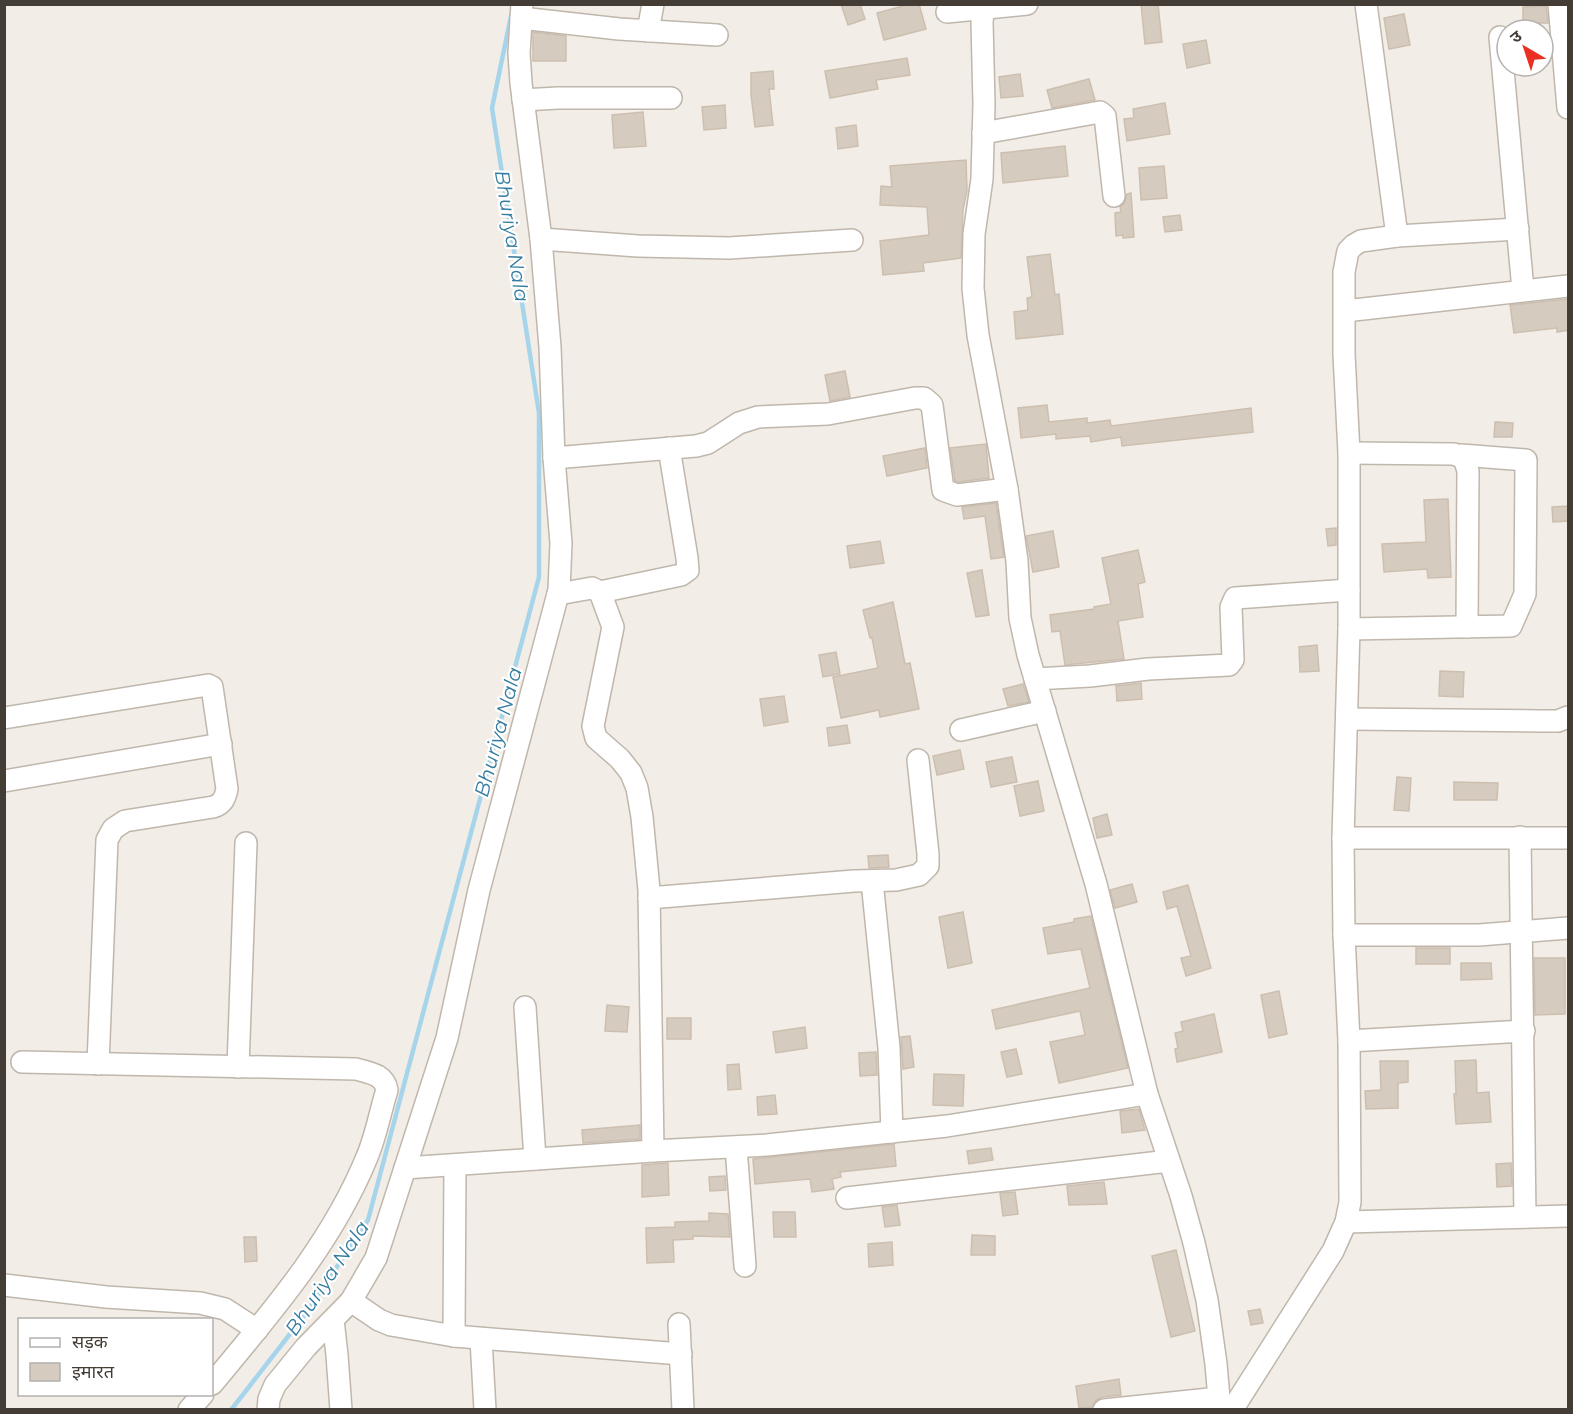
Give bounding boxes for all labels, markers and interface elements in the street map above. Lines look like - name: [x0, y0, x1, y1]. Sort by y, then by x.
- north arrow: [1495, 18, 1555, 78]
- text: उ: [1506, 26, 1526, 47]
- water label: Bhuriya Nala: [490, 168, 534, 304]
- water label: Bhuriya Nala: [469, 665, 527, 799]
- water label: Bhuriya Nala: [280, 1216, 374, 1340]
- legend: [18, 1318, 213, 1396]
- text: सड़क: [72, 1331, 109, 1353]
- text: इमारत: [72, 1361, 115, 1383]

